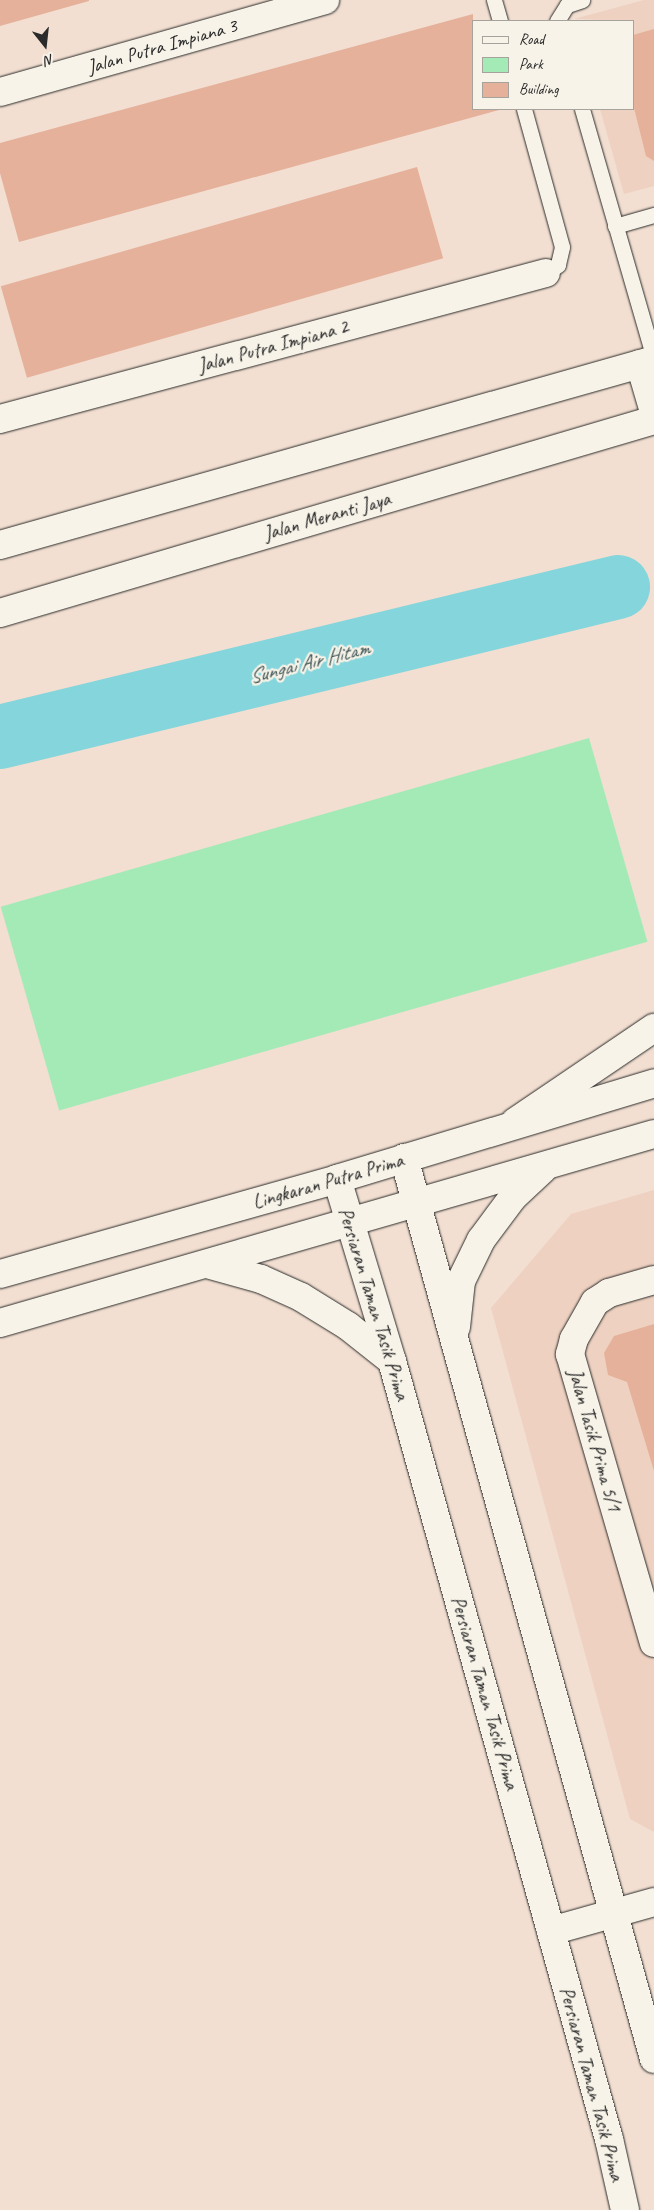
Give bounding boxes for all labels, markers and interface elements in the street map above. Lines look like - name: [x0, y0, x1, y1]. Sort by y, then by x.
- street label: Jalan Putra Impiana 3: [86, 13, 238, 79]
- north arrow: [20, 20, 70, 70]
- legend: [472, 20, 634, 110]
- text: Road: [519, 30, 544, 49]
- text: N: [43, 51, 56, 69]
- text: Park: [519, 55, 543, 74]
- text: Building: [519, 80, 558, 99]
- street label: Jalan Putra Impiana 2: [196, 315, 350, 377]
- street label: Jalan Meranti Jaya: [262, 487, 392, 545]
- water label: Sungai Air Hitam: [246, 635, 372, 689]
- street label: Lingkaran Putra Prima: [249, 1148, 407, 1214]
- street label: Persiaran Taman Tasik Prima: [333, 1205, 415, 1403]
- street label: Jalan Tasik Prima 5/1: [563, 1365, 627, 1515]
- street label: Persiaran Taman Tasik Prima: [446, 1594, 524, 1792]
- street label: Persiaran Taman Tasik Prima: [555, 1984, 629, 2184]

